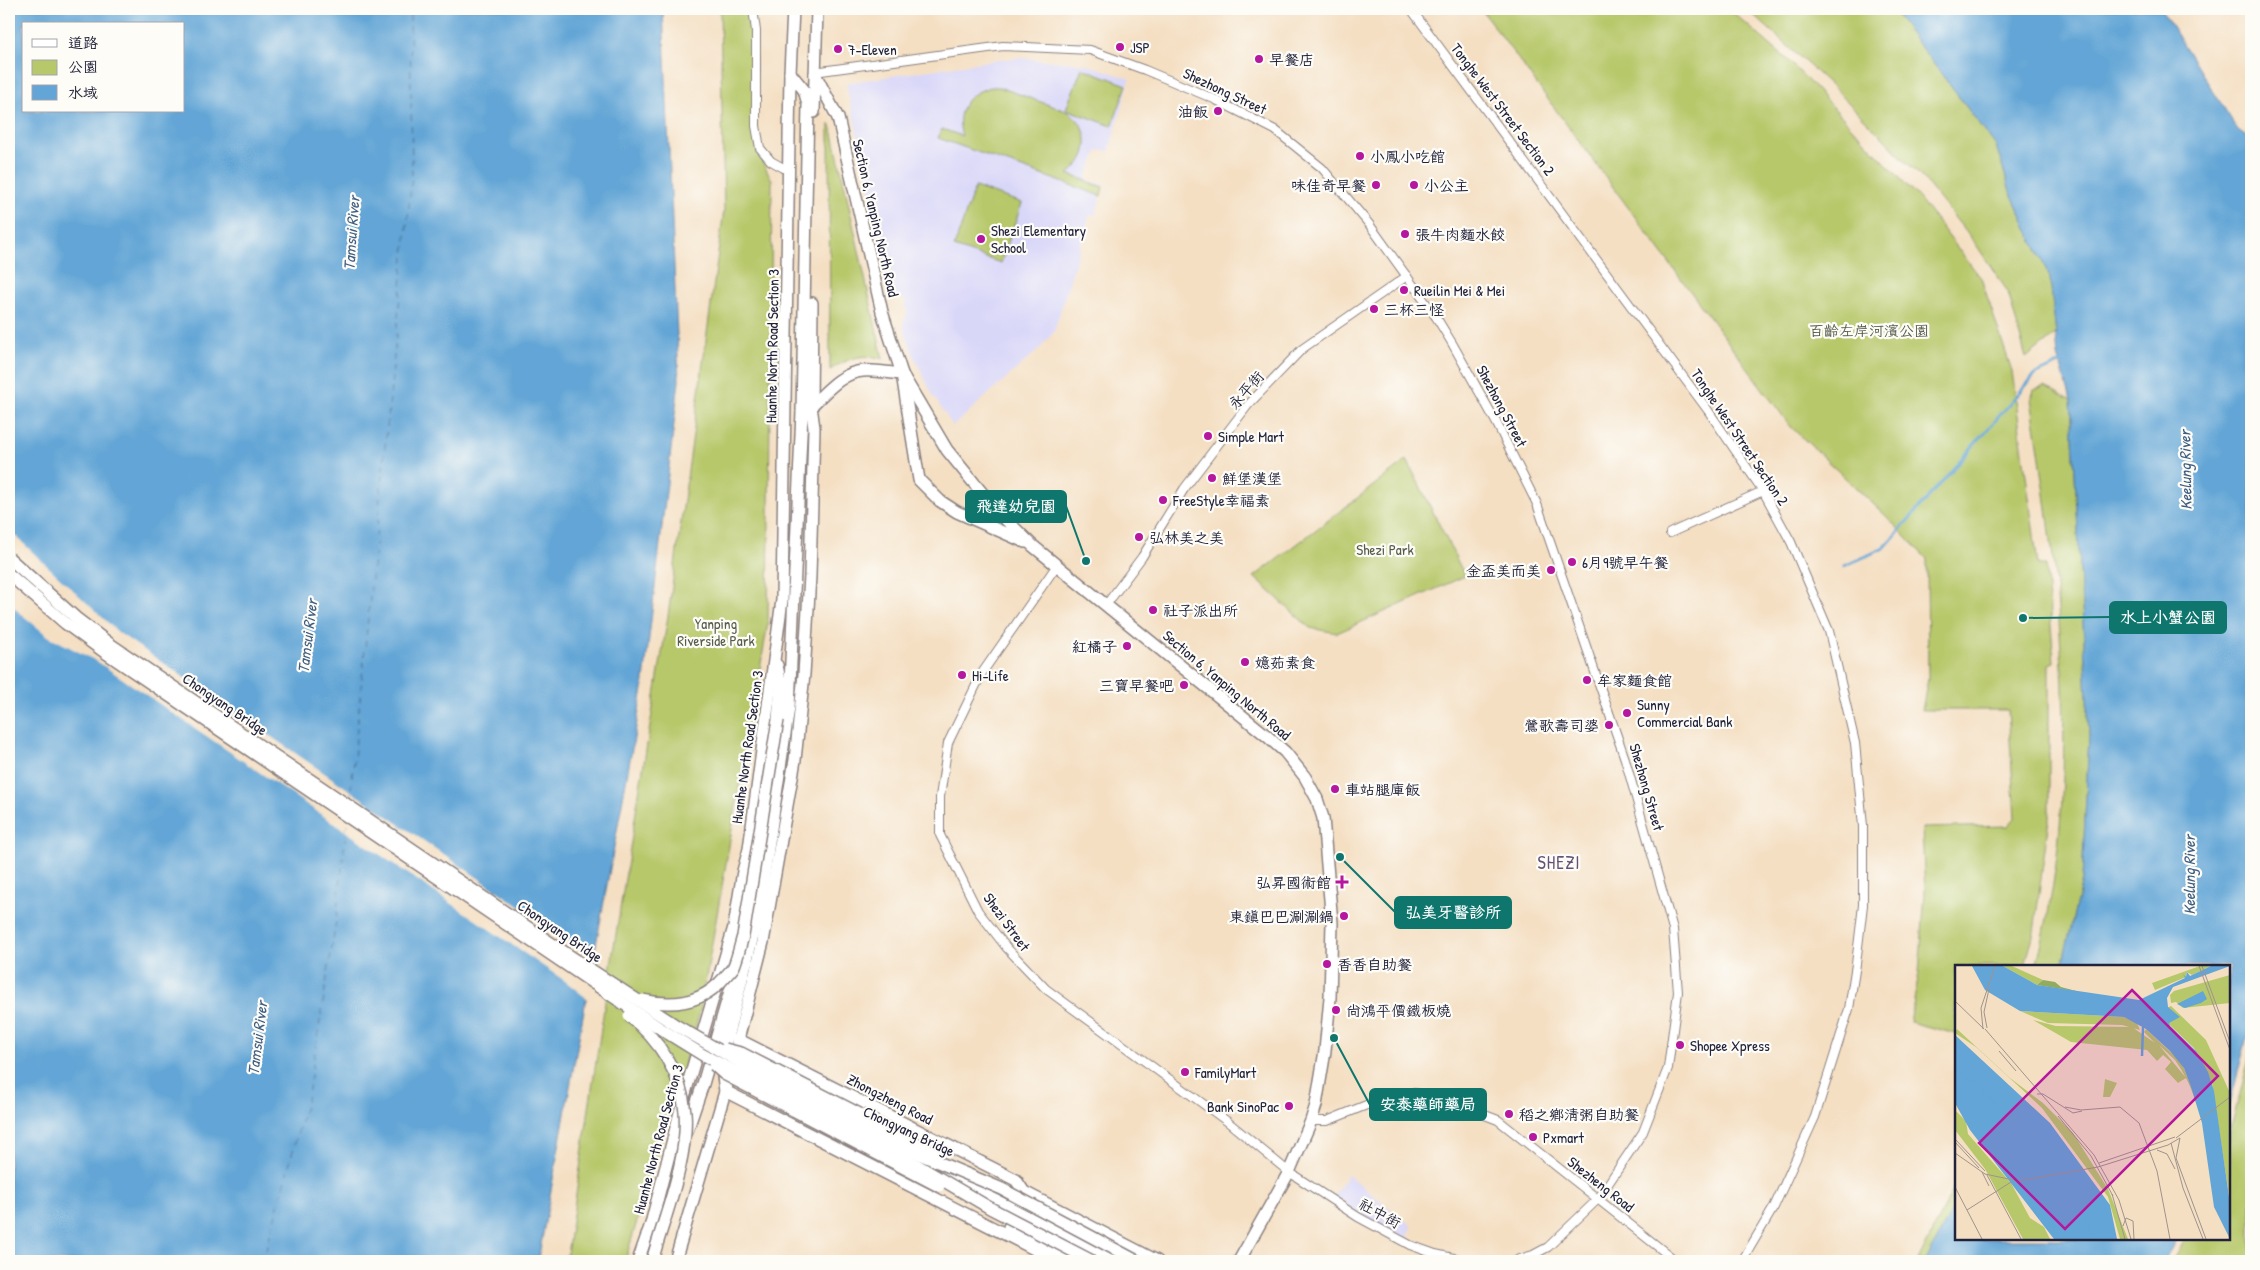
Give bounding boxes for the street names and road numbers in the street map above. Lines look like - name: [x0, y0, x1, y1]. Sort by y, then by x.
- street label: Tonghe West Street Section 2: [1446, 39, 1560, 179]
- street label: Shezhong Street: [1180, 63, 1271, 120]
- street label: Section 6, Yanping North Road: [848, 137, 904, 299]
- street label: Huanhe North Road Section 3: [760, 268, 784, 423]
- street label: Shezhong Street: [1472, 361, 1533, 451]
- street label: Tonghe West Street Section 2: [1686, 365, 1794, 509]
- street label: 永平街: [1223, 366, 1269, 414]
- street label: Section 6, Yanping North Road: [1159, 625, 1296, 745]
- street label: Chongyang Bridge: [178, 668, 272, 740]
- street label: Huanhe North Road Section 3: [726, 669, 768, 825]
- street label: Shezhong Street: [1625, 741, 1670, 834]
- street label: Shezi Street: [979, 889, 1036, 956]
- street label: Chongyang Bridge: [513, 895, 607, 967]
- street label: Huanhe North Road Section 3: [628, 1061, 688, 1216]
- street label: Zhongzheng Road: [844, 1068, 937, 1130]
- street label: Chongyang Bridge: [860, 1101, 958, 1161]
- street label: Shezheng Road: [1563, 1151, 1639, 1217]
- street label: 社中街: [1355, 1193, 1405, 1233]

